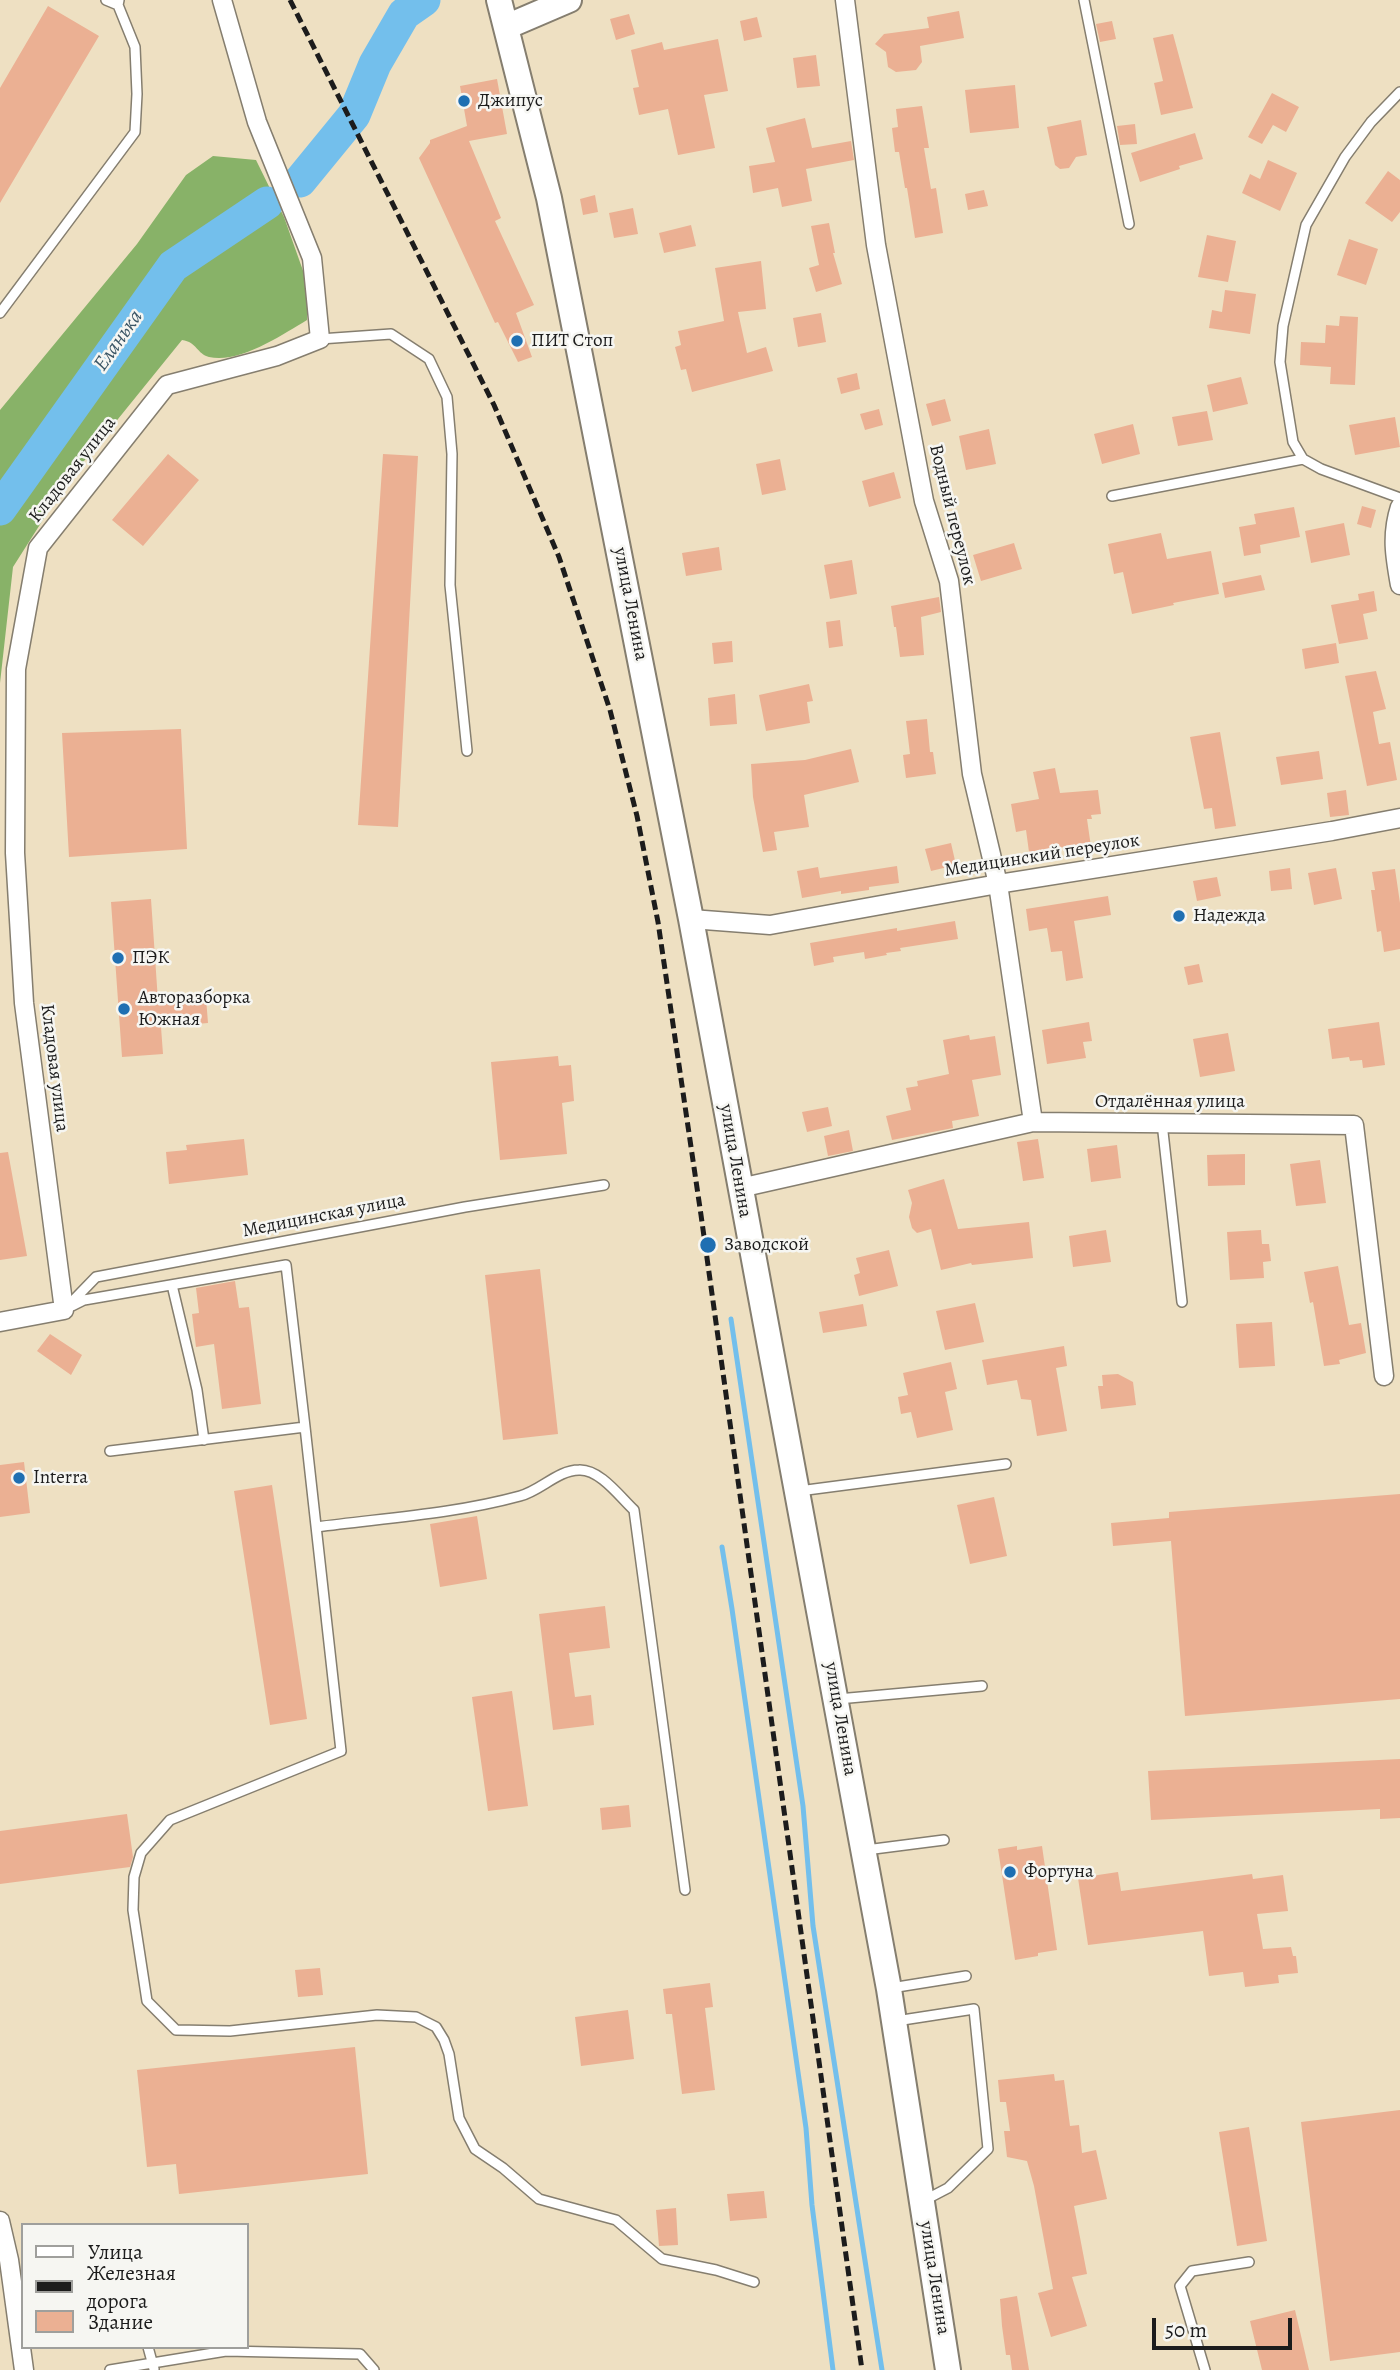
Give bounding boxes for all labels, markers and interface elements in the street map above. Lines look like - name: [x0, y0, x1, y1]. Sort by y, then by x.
- place label: Джипус: [478, 90, 543, 112]
- marker: Джипус: [456, 93, 472, 109]
- water label: Еланька: [89, 306, 149, 376]
- place label: ПИТ Стоп: [531, 330, 613, 352]
- marker: ПИТ Стоп: [509, 333, 525, 349]
- street label: Кладовая улица: [24, 412, 122, 528]
- street label: Водный переулок: [923, 442, 981, 588]
- street label: улица Ленина: [608, 545, 652, 663]
- street label: Медицинский переулок: [943, 829, 1141, 883]
- place label: Надежда: [1193, 905, 1266, 927]
- marker: Надежда: [1171, 908, 1187, 924]
- place label: ПЭК: [132, 947, 169, 969]
- marker: ПЭК: [110, 950, 126, 966]
- place label: Авторазборка Южная: [138, 987, 251, 1031]
- marker: Авторазборка Южная: [116, 1001, 132, 1017]
- street label: Кладовая улица: [35, 1003, 73, 1133]
- street label: Отдалённая улица: [1095, 1091, 1245, 1113]
- street label: улица Ленина: [714, 1102, 756, 1220]
- street label: Медицинская улица: [241, 1189, 407, 1243]
- place label: Заводской: [724, 1234, 809, 1256]
- marker: Заводской: [698, 1235, 718, 1255]
- place label: Interra: [33, 1467, 88, 1489]
- marker: Interra: [11, 1470, 27, 1486]
- street label: улица Ленина: [819, 1660, 861, 1778]
- place label: Фортуна: [1024, 1861, 1094, 1883]
- marker: Фортуна: [1002, 1864, 1018, 1880]
- street label: улица Ленина: [914, 2219, 954, 2337]
- legend: [21, 2223, 248, 2349]
- text: Улица: [88, 2238, 143, 2266]
- text: Железная дорога: [87, 2259, 176, 2315]
- scale bar: [1155, 2304, 1295, 2348]
- text: Здание: [88, 2308, 153, 2336]
- text: 50 m: [1165, 2316, 1207, 2344]

